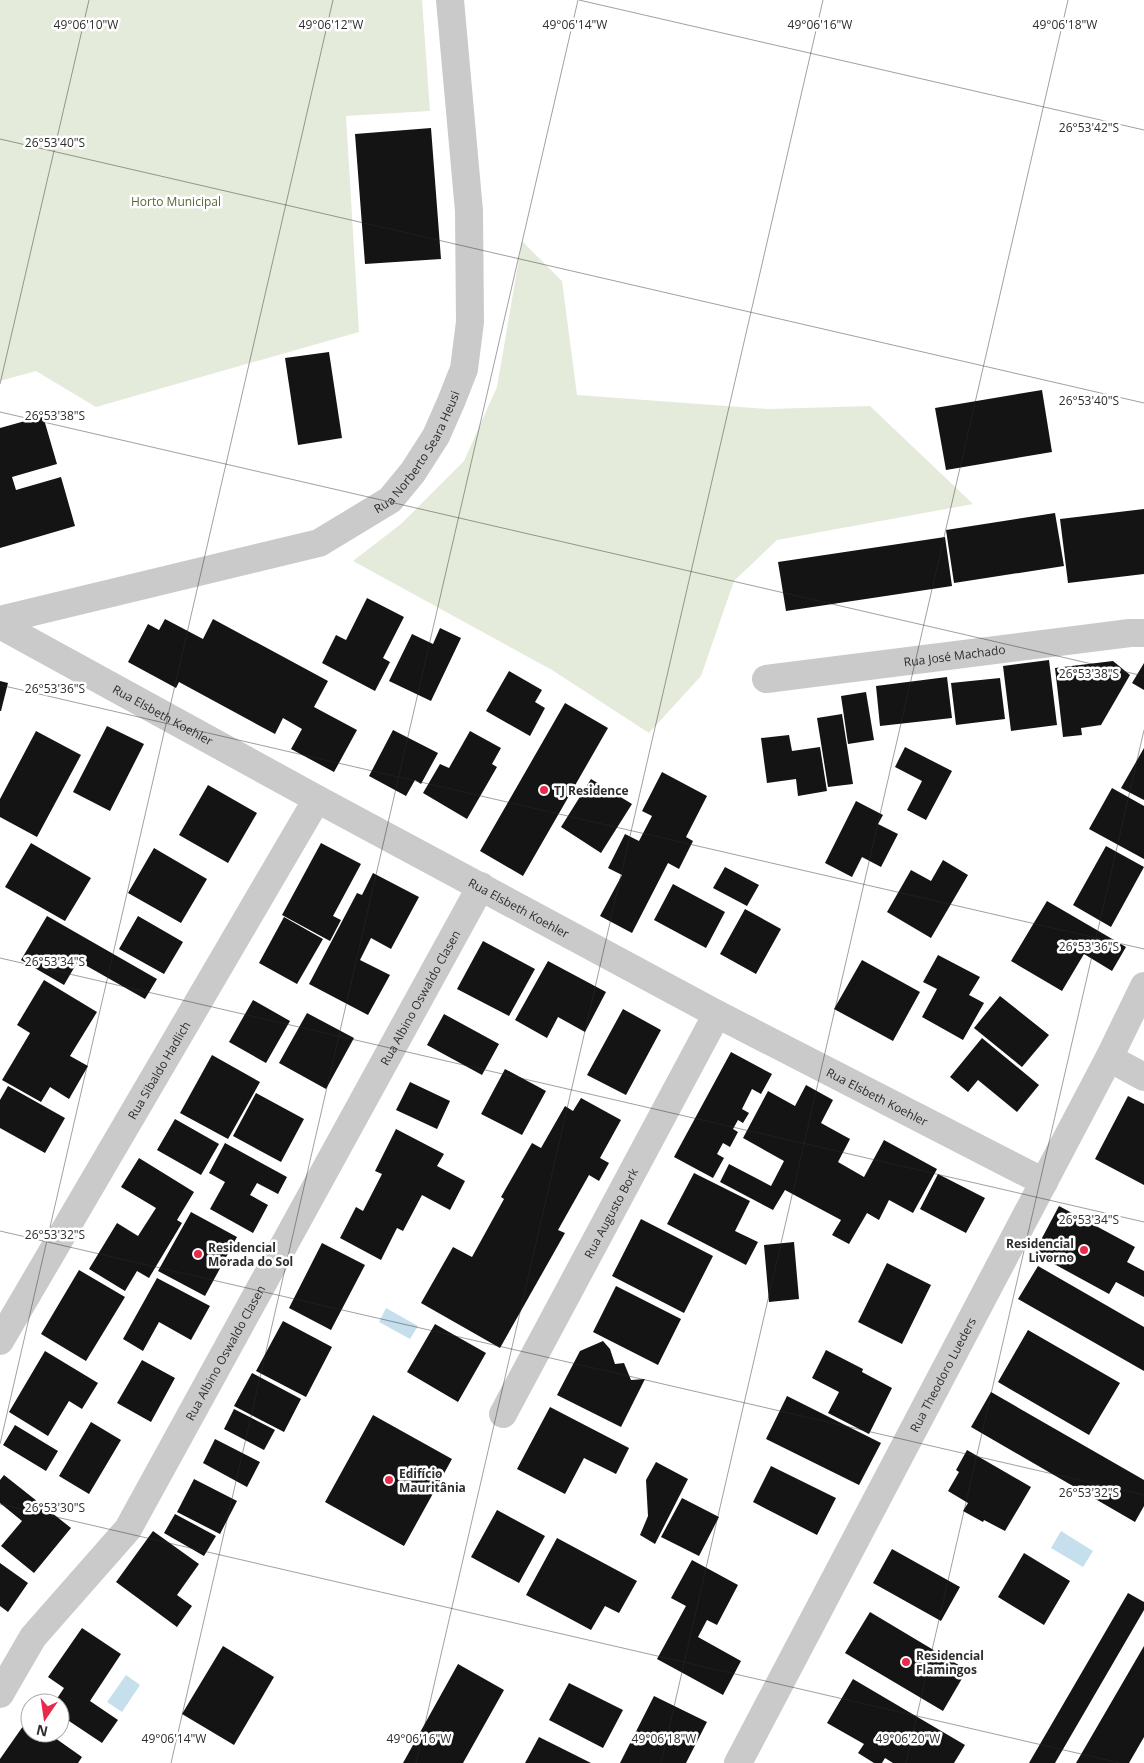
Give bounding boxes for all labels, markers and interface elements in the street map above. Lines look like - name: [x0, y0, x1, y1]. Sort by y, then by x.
- text: 49°06'10"W: [54, 16, 118, 33]
- text: 49°06'12"W: [299, 16, 363, 33]
- text: 49°06'14"W: [543, 16, 607, 33]
- text: 49°06'16"W: [788, 16, 852, 33]
- text: 49°06'18"W: [1033, 16, 1097, 33]
- text: 26°53'42"S: [1059, 119, 1119, 136]
- text: 26°53'40"S: [25, 134, 85, 151]
- park label: Horto Municipal: [131, 193, 221, 210]
- street label: Rua Norberto Seara Heusi: [370, 388, 463, 517]
- text: 26°53'40"S: [1059, 392, 1119, 409]
- text: 26°53'38"S: [25, 407, 85, 424]
- street label: Rua José Machado: [903, 640, 1006, 670]
- text: 26°53'38"S: [1059, 665, 1119, 682]
- text: 26°53'36"S: [25, 680, 85, 697]
- street label: Rua Elsbeth Koehler: [110, 680, 216, 749]
- place label: TJ Residence: [554, 782, 629, 799]
- marker: TJ Residence: [538, 784, 550, 796]
- street label: Rua Elsbeth Koehler: [466, 874, 573, 942]
- street label: Rua Albino Oswaldo Clasen: [376, 927, 464, 1068]
- text: 26°53'36"S: [1059, 938, 1119, 955]
- text: 26°53'34"S: [25, 953, 85, 970]
- street label: Rua Sibaldo Hadlich: [123, 1018, 194, 1122]
- street label: Rua Elsbeth Koehler: [824, 1063, 931, 1130]
- street label: Rua Augusto Bork: [579, 1164, 642, 1261]
- text: 26°53'34"S: [1059, 1211, 1119, 1228]
- text: 26°53'32"S: [25, 1226, 85, 1243]
- place label: Residencial Livorno: [1006, 1235, 1074, 1266]
- place label: Residencial Morada do Sol: [208, 1239, 293, 1270]
- marker: Residencial Livorno: [1078, 1244, 1090, 1256]
- marker: Residencial Morada do Sol: [192, 1248, 204, 1260]
- street label: Rua Albino Oswaldo Clasen: [181, 1282, 269, 1423]
- street label: Rua Theodoro Lueders: [905, 1314, 980, 1435]
- place label: Edifício Mauritânia: [399, 1465, 466, 1496]
- marker: Edifício Mauritânia: [383, 1474, 395, 1486]
- text: 26°53'32"S: [1059, 1484, 1119, 1501]
- text: 26°53'30"S: [25, 1499, 85, 1516]
- place label: Residencial Flamingos: [916, 1647, 984, 1678]
- marker: Residencial Flamingos: [900, 1656, 912, 1668]
- north arrow: [20, 1693, 70, 1743]
- text: N: [34, 1721, 50, 1742]
- text: 49°06'14"W: [142, 1730, 206, 1747]
- text: 49°06'16"W: [387, 1730, 451, 1747]
- text: 49°06'18"W: [632, 1730, 696, 1747]
- text: 49°06'20"W: [876, 1730, 940, 1747]

